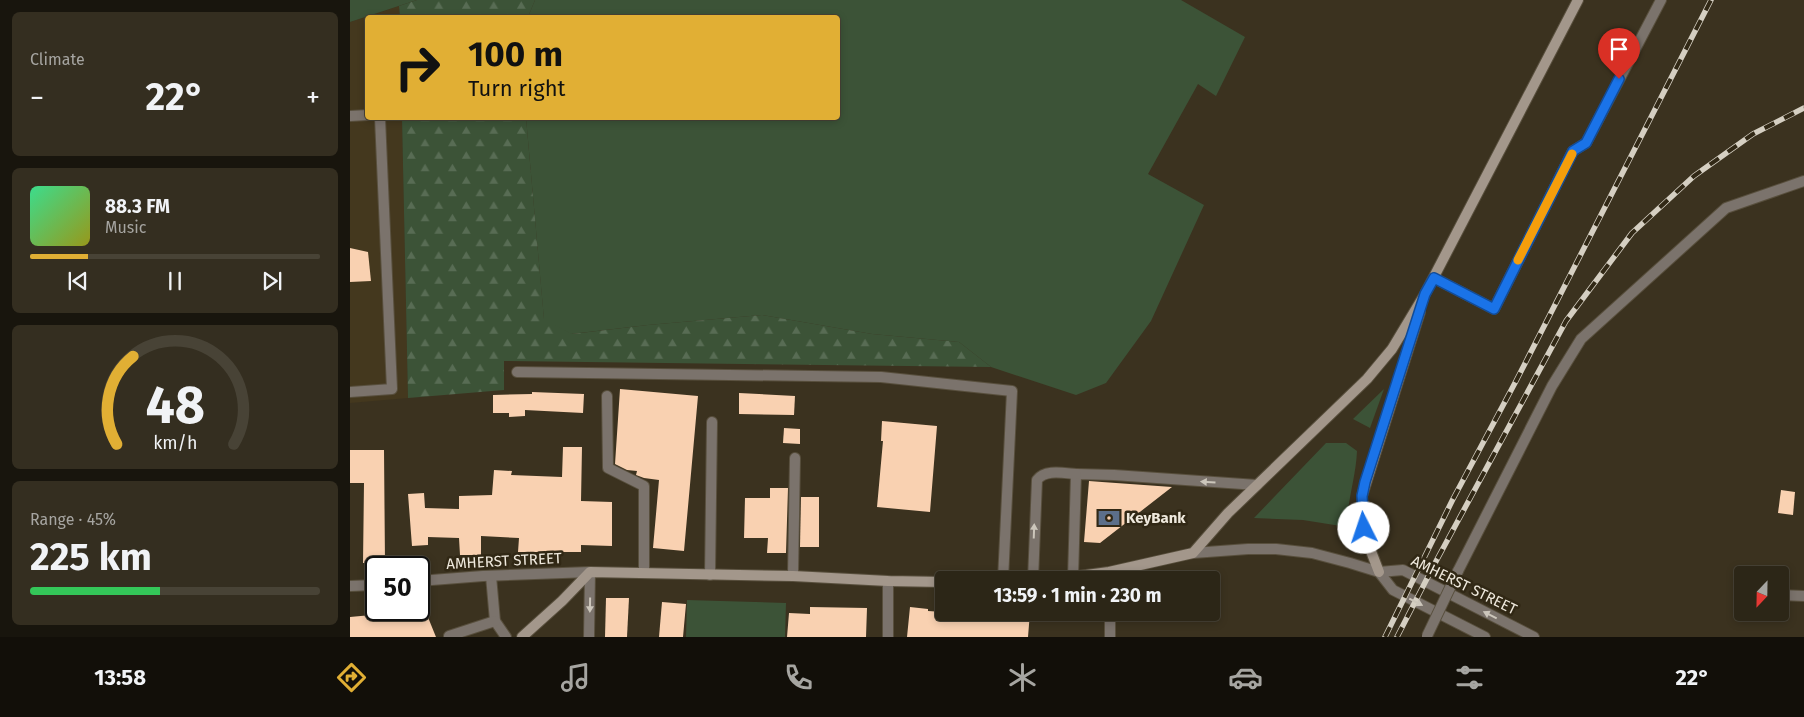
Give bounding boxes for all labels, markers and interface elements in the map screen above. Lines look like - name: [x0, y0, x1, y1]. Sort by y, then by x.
- pin: [1598, 28, 1640, 79]
- text: 100 m: [468, 33, 563, 75]
- icon: right: [385, 35, 450, 100]
- icon: arrive: [1605, 35, 1633, 63]
- text: Climate: [30, 50, 85, 69]
- text: 22°: [145, 74, 205, 120]
- text: Turn right: [468, 75, 565, 102]
- text: −: [30, 81, 44, 114]
- text: +: [306, 81, 320, 114]
- text: 88.3 FM: [105, 195, 170, 218]
- text: Music: [105, 218, 146, 237]
- icon: previous: [64, 267, 92, 295]
- icon: pause: [161, 267, 189, 295]
- icon: next: [258, 267, 286, 295]
- text: 48: [145, 374, 205, 437]
- text: km/h: [153, 432, 197, 454]
- one-way arrow: [1200, 477, 1216, 485]
- position arrow: [1337, 501, 1389, 553]
- bank icon: KeyBank: [1096, 505, 1122, 531]
- place label: KeyBank: [1126, 509, 1186, 527]
- text: Range · 45%: [30, 510, 116, 529]
- one-way arrow: [1031, 523, 1039, 539]
- text: 225 km: [30, 534, 152, 580]
- street label: AMHERST STREET: [446, 549, 562, 573]
- street label: AMHERST STREET: [1408, 552, 1520, 619]
- speed limit sign: 50: [365, 556, 430, 621]
- north arrow: [1734, 566, 1789, 621]
- map controls: [1734, 566, 1789, 621]
- text: 13:59 · 1 min · 230 m: [993, 584, 1162, 607]
- one-way arrow: [585, 597, 593, 613]
- one-way arrow: [1408, 598, 1423, 606]
- one-way arrow: [1483, 611, 1497, 619]
- icon: directions: [334, 660, 369, 695]
- icon: music: [558, 660, 593, 695]
- icon: phone: [781, 660, 816, 695]
- icon: climate: [1005, 660, 1040, 695]
- icon: car: [1228, 660, 1263, 695]
- icon: filters: [1452, 660, 1487, 695]
- text: 13:58: [94, 664, 146, 691]
- text: 22°: [1675, 664, 1710, 691]

